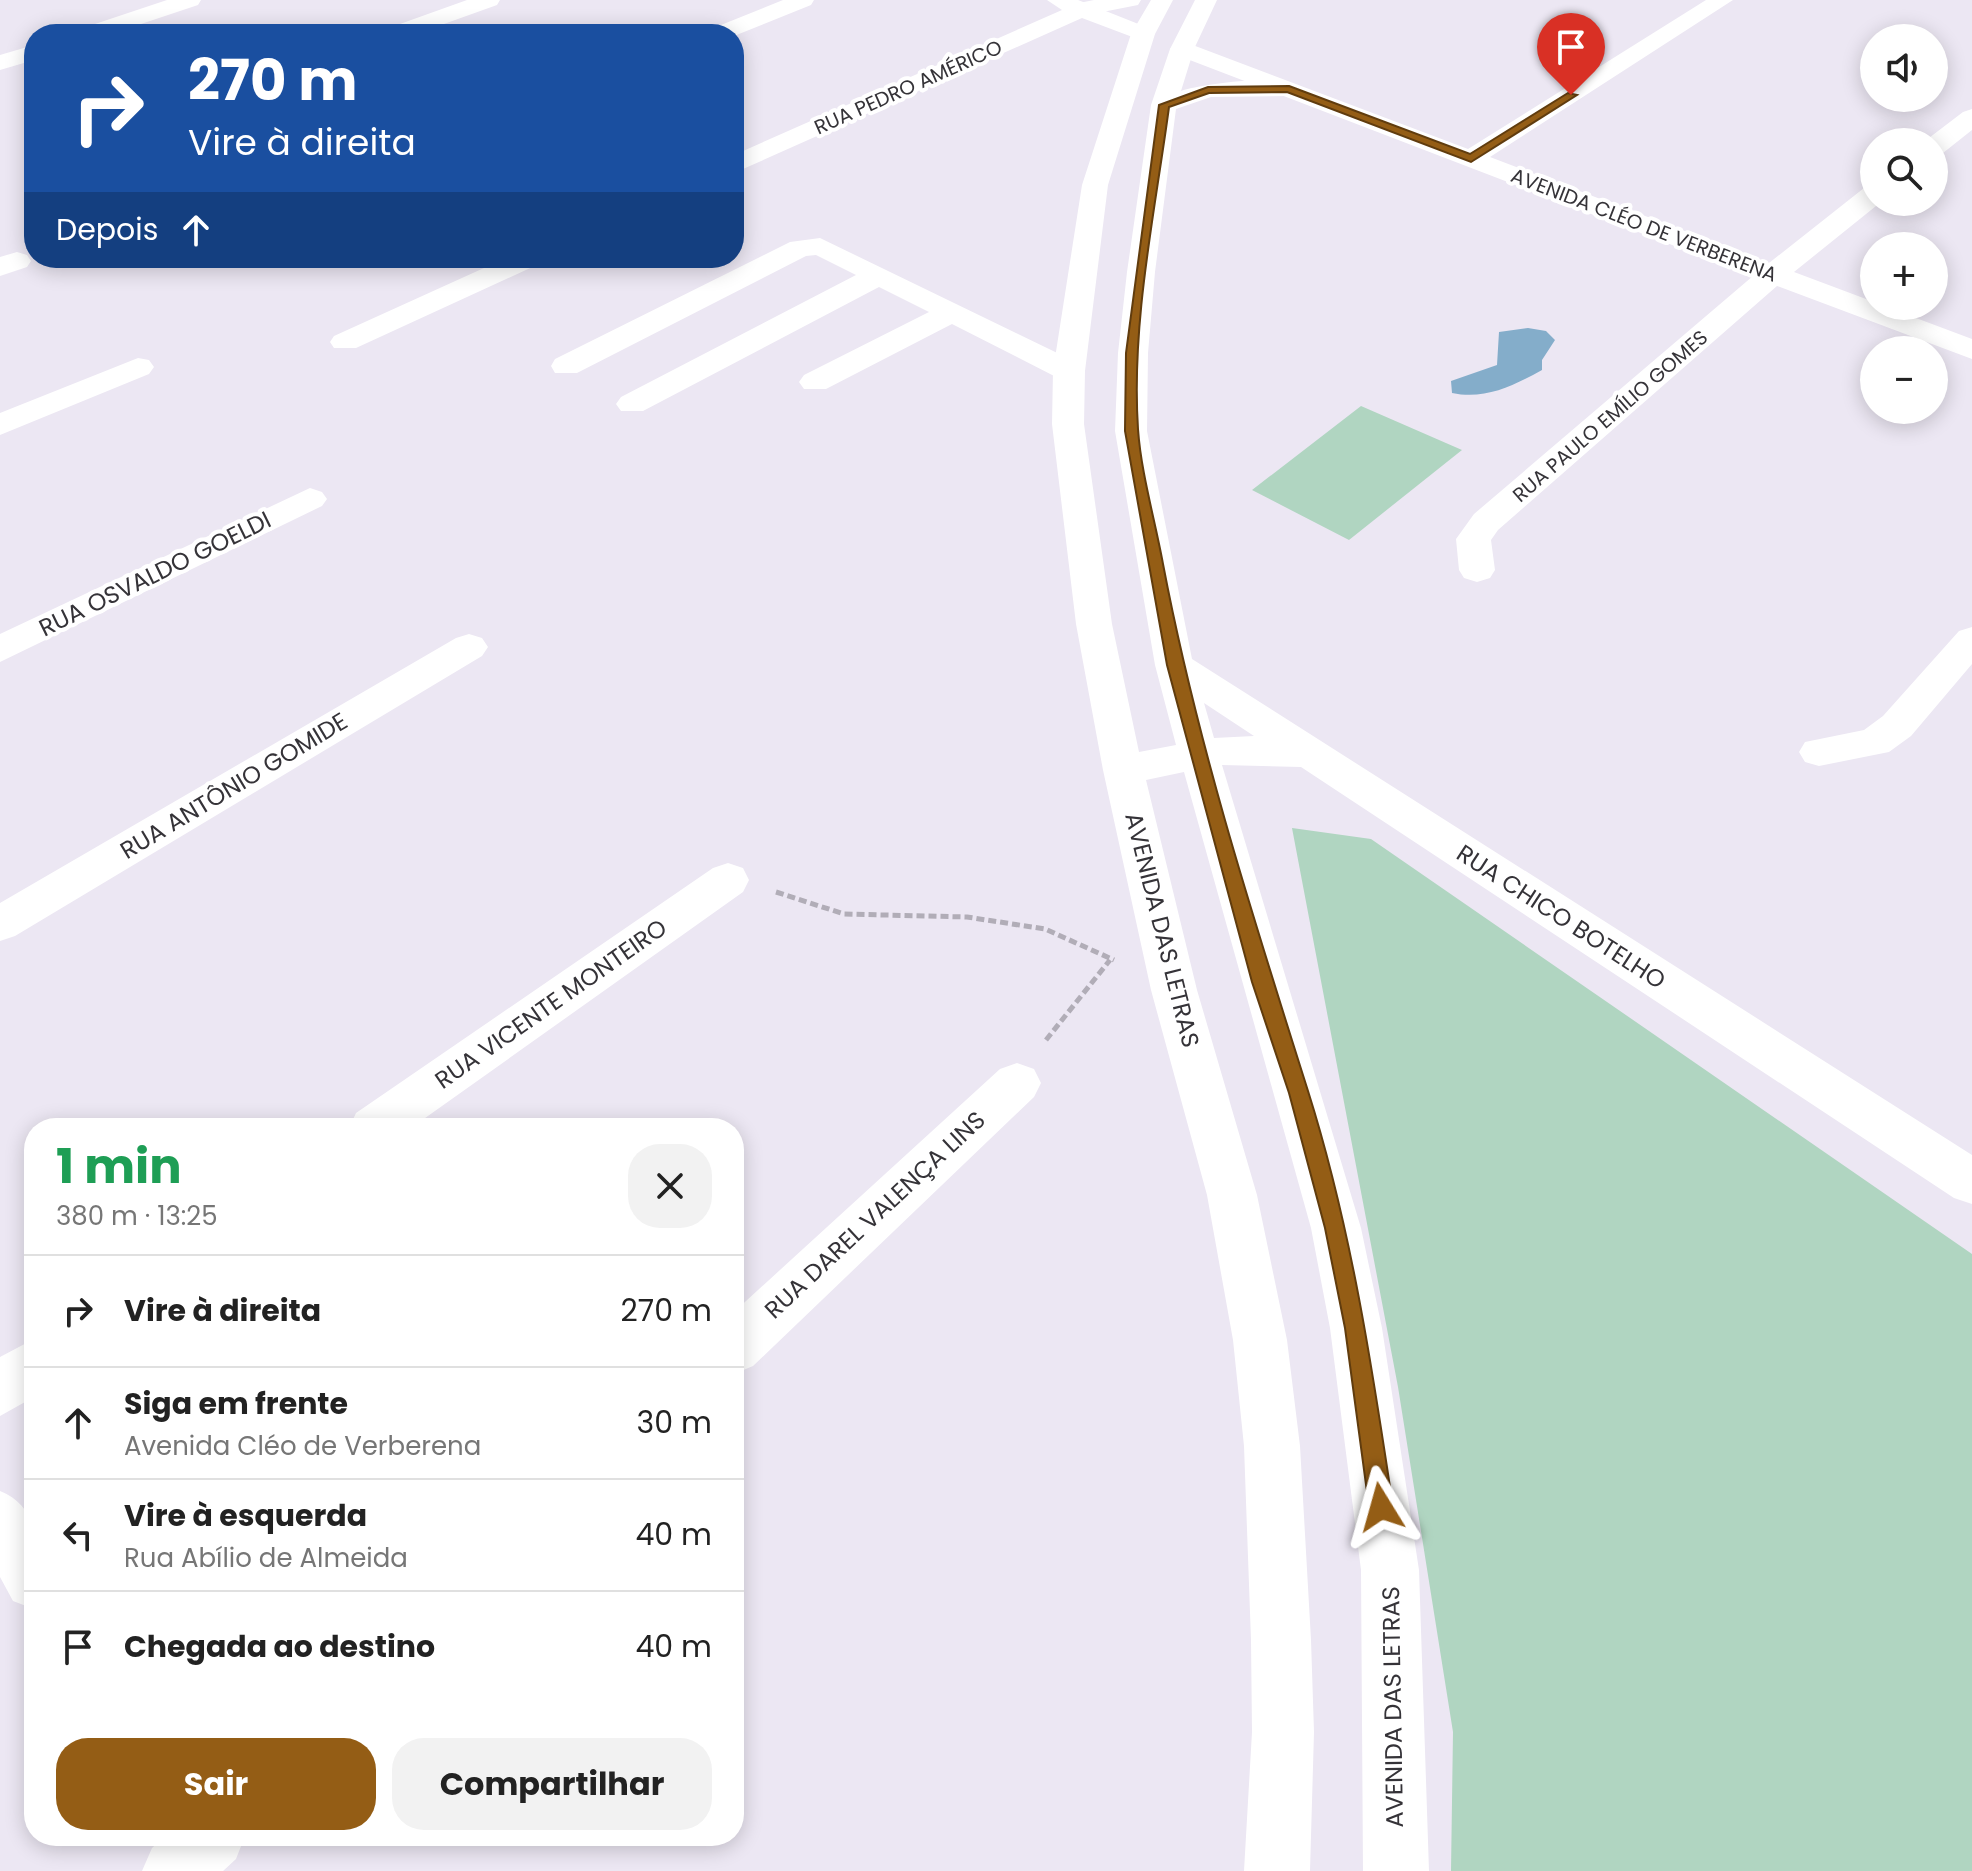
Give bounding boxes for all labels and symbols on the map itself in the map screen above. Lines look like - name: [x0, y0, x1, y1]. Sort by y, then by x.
- pin: [1537, 13, 1605, 95]
- street label: RUA PEDRO AMÉRICO: [810, 33, 1006, 141]
- street label: AVENIDA CLÉO DE VERBERENA: [1507, 161, 1781, 289]
- street label: RUA PAULO EMÍLIO GOMES: [1506, 323, 1714, 509]
- street label: RUA OSVALDO GOELDI: [33, 503, 276, 644]
- street label: RUA ANTÔNIO GOMIDE: [114, 705, 354, 867]
- street label: AVENIDA DAS LETRAS: [1117, 809, 1208, 1051]
- street label: RUA CHICO BOTELHO: [1450, 837, 1672, 997]
- street label: RUA VICENTE MONTEIRO: [428, 911, 673, 1096]
- street label: RUA DAREL VALENÇA LINS: [757, 1104, 992, 1326]
- position arrow: [1339, 1465, 1423, 1549]
- street label: AVENIDA DAS LETRAS: [1374, 1586, 1411, 1828]

